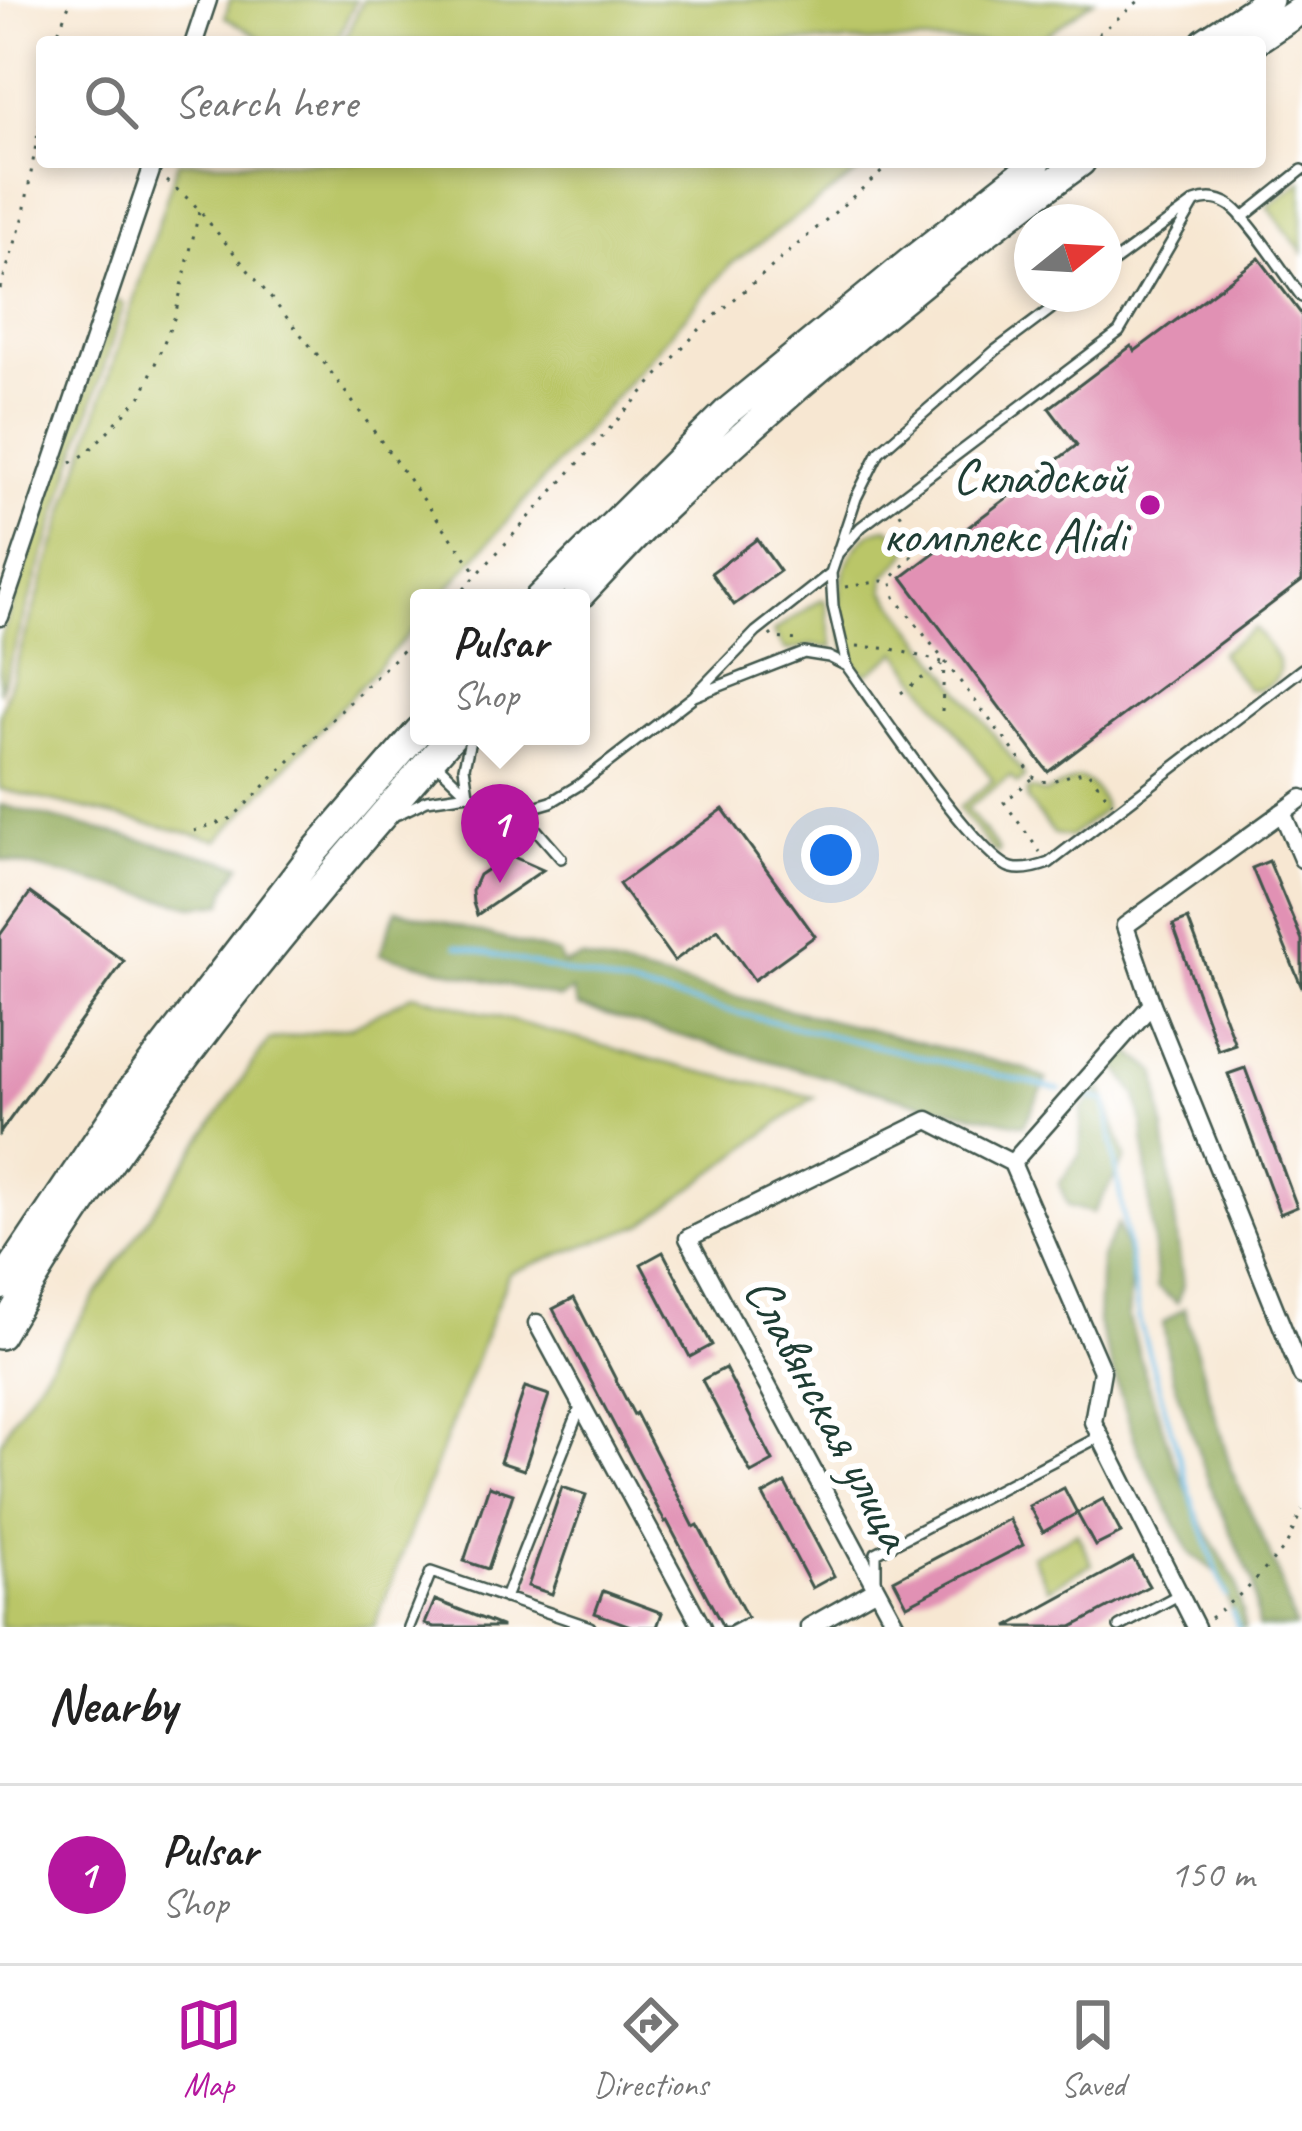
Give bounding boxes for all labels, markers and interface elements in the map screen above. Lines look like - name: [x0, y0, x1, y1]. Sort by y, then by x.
- search box: [36, 36, 1266, 168]
- icon: search: [78, 69, 144, 135]
- text: Search here: [174, 74, 357, 131]
- north arrow: [1014, 204, 1122, 312]
- place label: Складской комплекс Alidi: [883, 444, 1131, 567]
- marker: Складской комплекс Alidi: [1137, 492, 1163, 518]
- popup: [410, 589, 590, 745]
- text: Pulsar: [452, 614, 548, 671]
- text: Shop: [452, 671, 519, 720]
- pin: 1: [461, 784, 539, 883]
- your location: [801, 825, 861, 885]
- street label: Славянская улица: [730, 1265, 930, 1564]
- text: Nearby: [48, 1673, 176, 1737]
- text: Pulsar: [162, 1822, 257, 1879]
- text: 1: [78, 1850, 96, 1899]
- text: 150 m: [1170, 1850, 1254, 1899]
- text: Shop: [162, 1879, 228, 1928]
- tab: Map: [176, 1992, 242, 2106]
- tab: Directions: [594, 1992, 708, 2106]
- tab: Saved: [1060, 1992, 1126, 2106]

